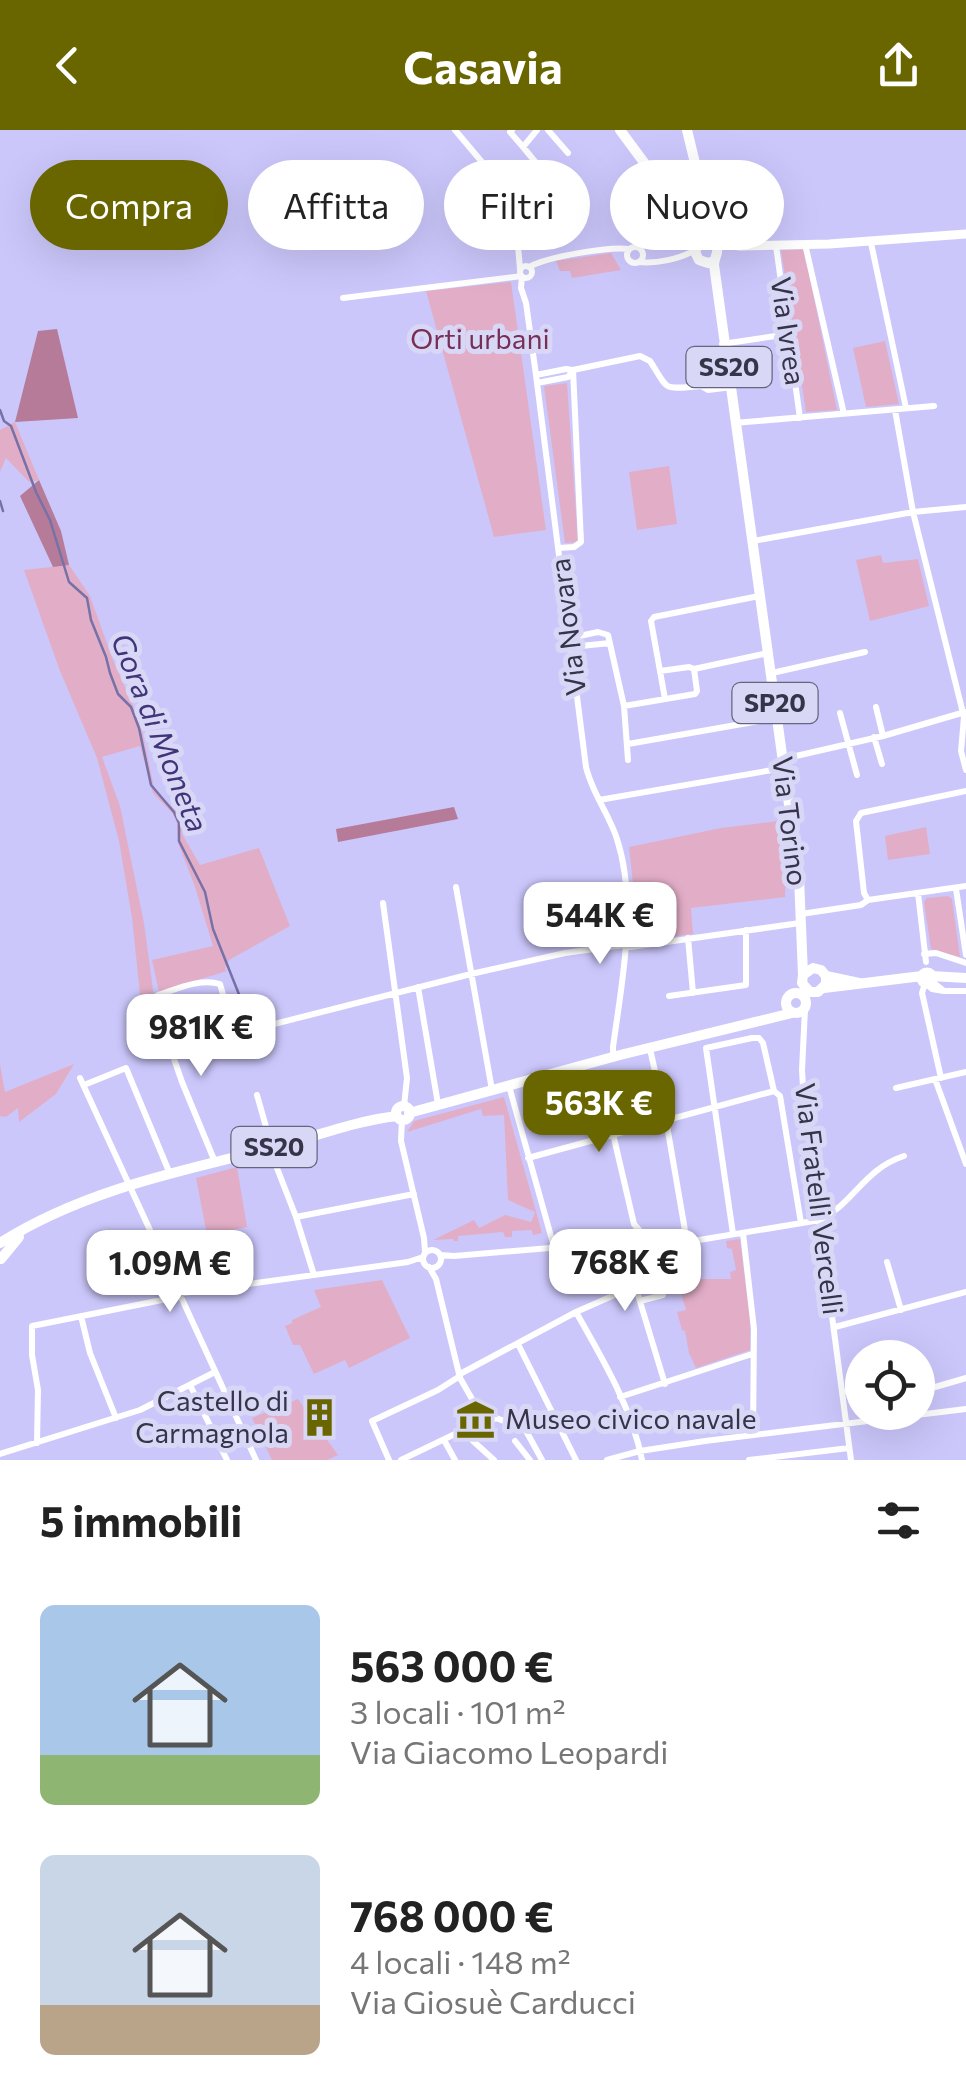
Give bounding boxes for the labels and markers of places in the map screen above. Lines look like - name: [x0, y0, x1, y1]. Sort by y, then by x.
- pin: 544K €: [519, 882, 681, 967]
- pin: 981K €: [120, 994, 282, 1079]
- pin: 563K €: [518, 1070, 680, 1155]
- pin: 768K €: [544, 1229, 706, 1314]
- pin: 1.09M €: [78, 1230, 262, 1315]
- place label: Castello di Carmagnola: [135, 1383, 289, 1449]
- building icon: Castello di Carmagnola: [298, 1396, 340, 1438]
- museum icon: Museo civico navale: [454, 1398, 496, 1440]
- place label: Museo civico navale: [505, 1401, 757, 1435]

